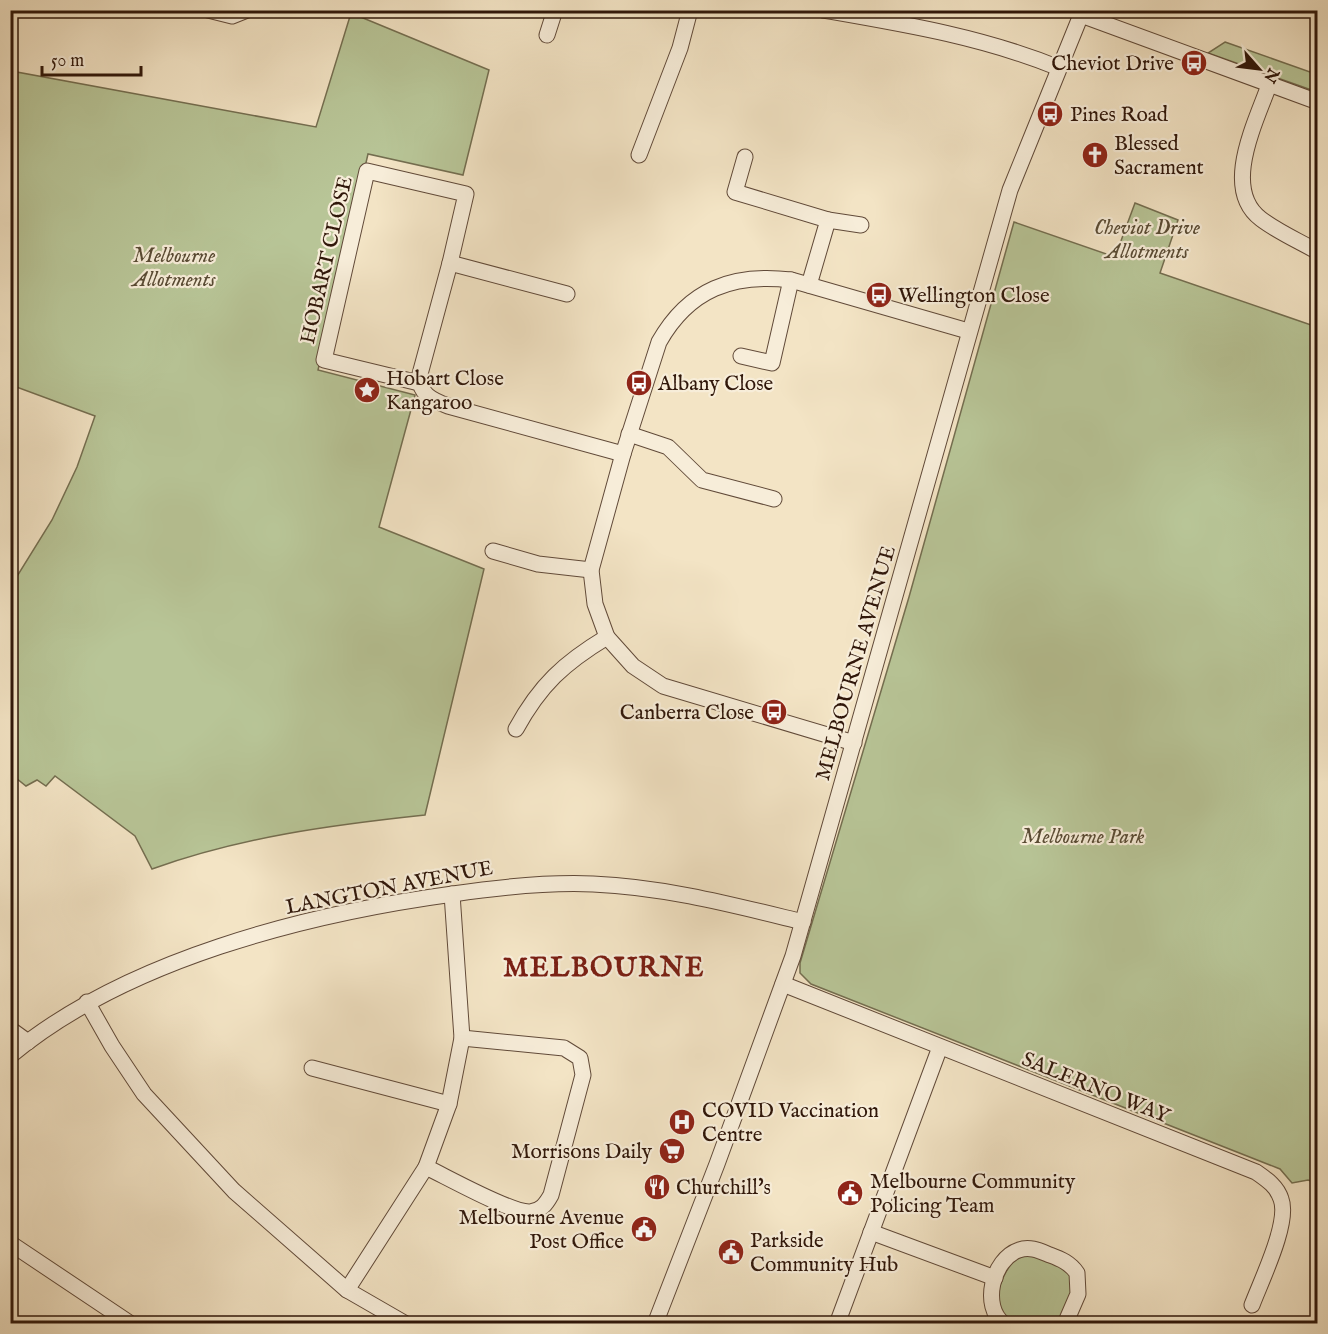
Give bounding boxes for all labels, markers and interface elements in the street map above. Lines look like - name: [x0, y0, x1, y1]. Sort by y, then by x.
- scale bar: [42, 39, 141, 77]
- north arrow: [1229, 39, 1289, 99]
- bus stop icon: Cheviot Drive: [1179, 48, 1209, 78]
- text: 50 m: [51, 50, 84, 73]
- place label: Cheviot Drive: [1051, 51, 1174, 78]
- text: N: [1258, 63, 1283, 86]
- bus stop icon: Pines Road: [1035, 99, 1065, 129]
- place label: Pines Road: [1070, 102, 1169, 129]
- place label: Blessed Sacrament: [1114, 131, 1204, 182]
- church icon: Blessed Sacrament: [1080, 140, 1110, 170]
- street label: HOBART CLOSE: [295, 174, 360, 347]
- park label: Cheviot Drive Allotments: [1094, 215, 1200, 266]
- park label: Melbourne Allotments: [131, 243, 216, 294]
- bus stop icon: Wellington Close: [864, 280, 894, 310]
- place label: Wellington Close: [898, 283, 1050, 310]
- place label: Hobart Close Kangaroo: [386, 366, 504, 417]
- bus stop icon: Albany Close: [624, 368, 654, 398]
- place label: Albany Close: [657, 371, 774, 398]
- place icon: Hobart Close Kangaroo: [352, 375, 382, 405]
- street label: MELBOURNE AVENUE: [810, 543, 903, 784]
- bus stop icon: Canberra Close: [759, 697, 789, 727]
- place label: Canberra Close: [620, 700, 754, 727]
- park label: Melbourne Park: [1022, 824, 1145, 851]
- street label: LANGTON AVENUE: [283, 855, 495, 922]
- district label: MELBOURNE: [503, 952, 705, 986]
- street label: SALERNO WAY: [1017, 1046, 1175, 1131]
- place label: COVID Vaccination Centre: [702, 1098, 879, 1149]
- hospital icon: COVID Vaccination Centre: [667, 1107, 697, 1137]
- supermarket icon: Morrisons Daily: [657, 1136, 687, 1166]
- place label: Morrisons Daily: [511, 1139, 653, 1166]
- place label: Melbourne Community Policing Team: [870, 1169, 1076, 1220]
- restaurant icon: Churchill's: [642, 1172, 672, 1202]
- place label: Churchill's: [676, 1175, 771, 1202]
- public building icon: Melbourne Community Policing Team: [835, 1178, 865, 1208]
- place label: Melbourne Avenue Post Office: [458, 1205, 624, 1256]
- public building icon: Melbourne Avenue Post Office: [629, 1214, 659, 1244]
- place label: Parkside Community Hub: [750, 1228, 898, 1279]
- public building icon: Parkside Community Hub: [716, 1237, 746, 1267]

